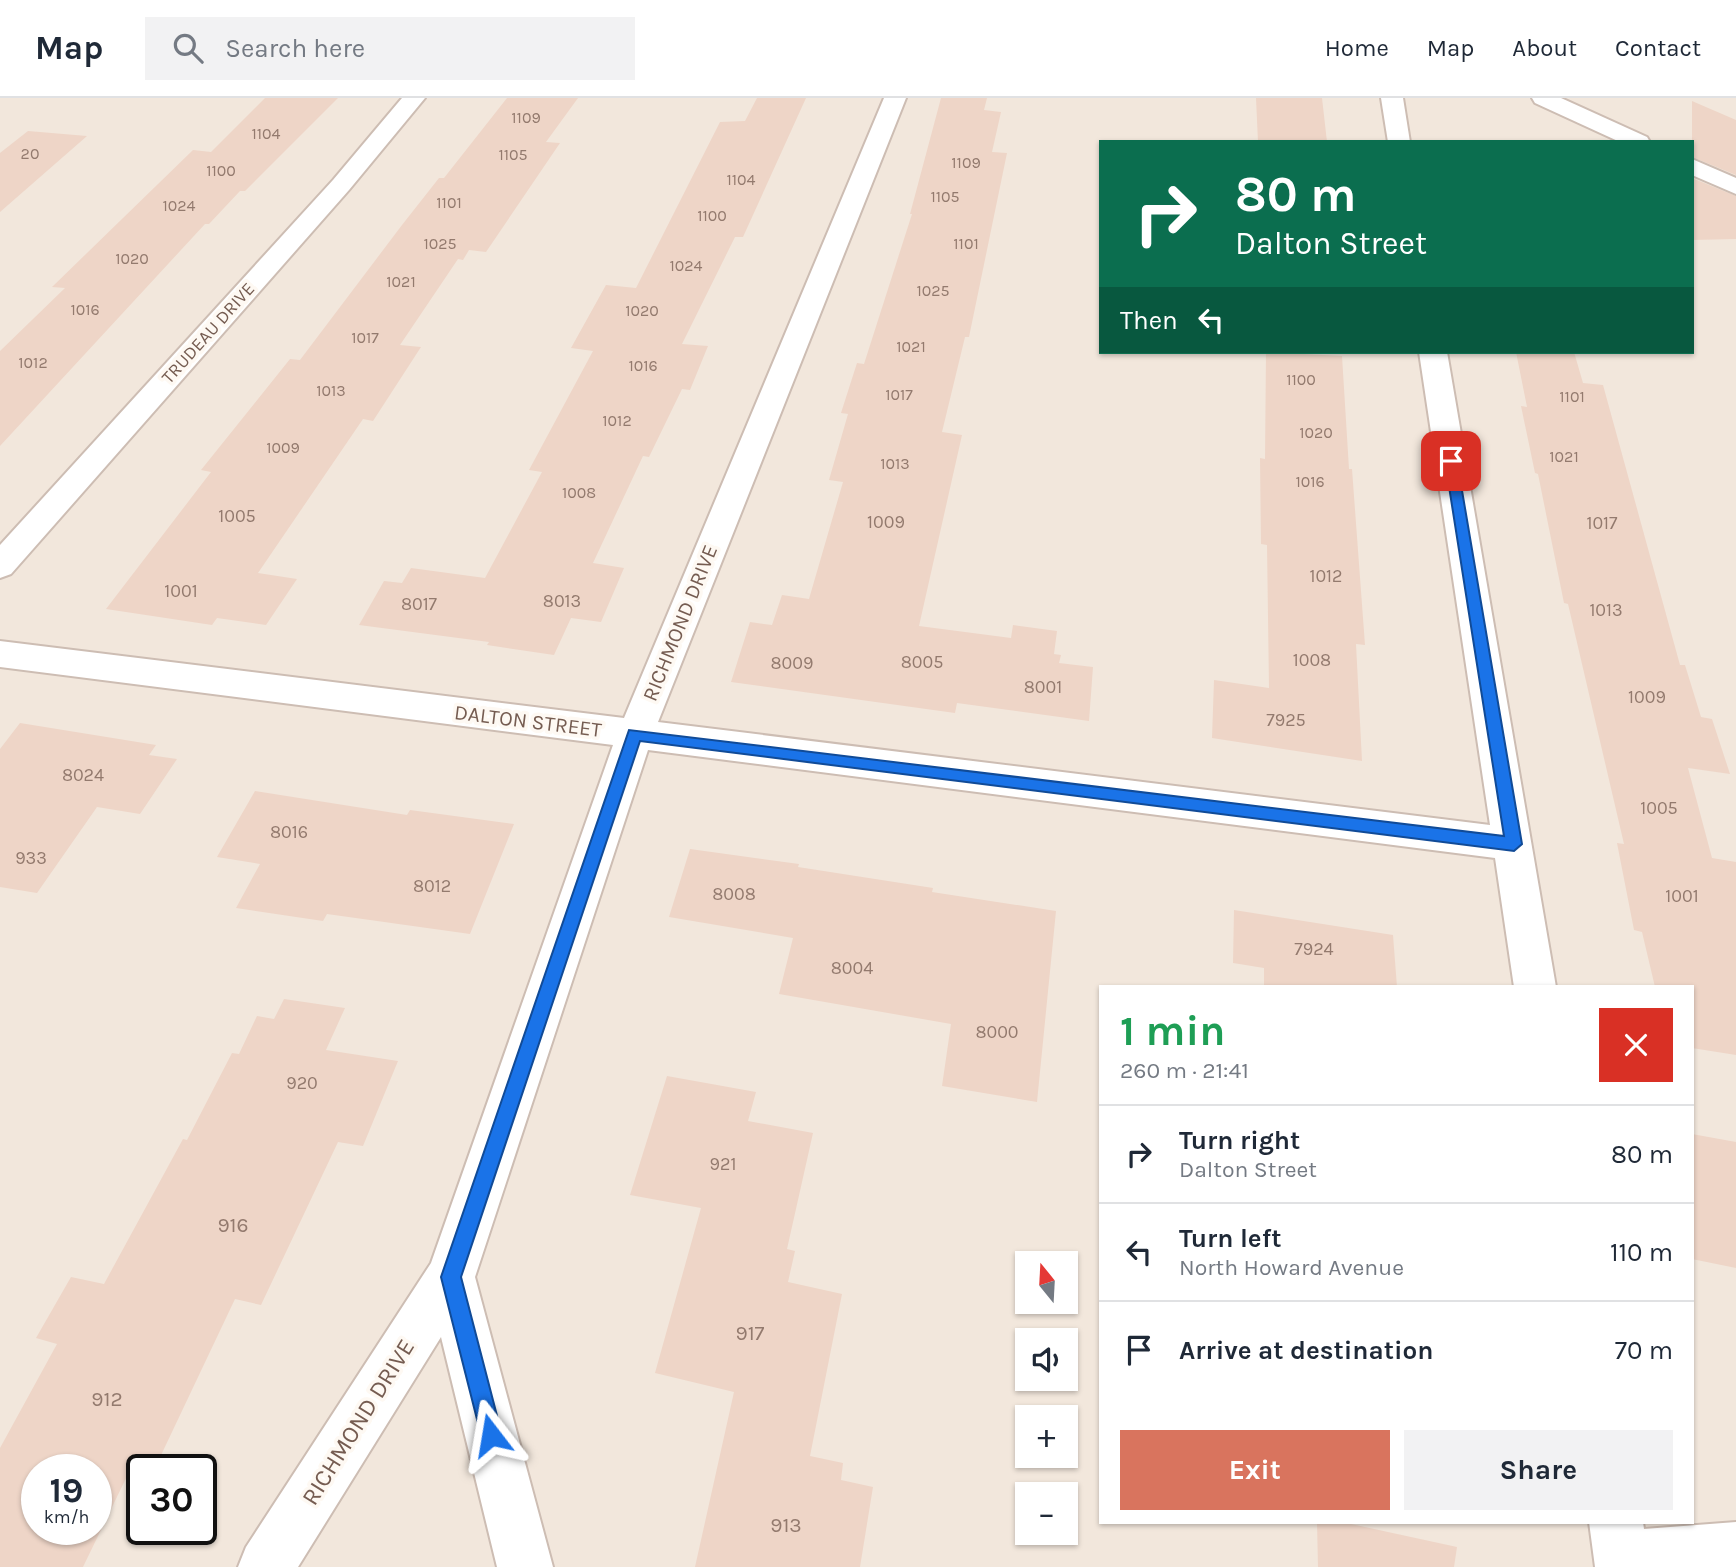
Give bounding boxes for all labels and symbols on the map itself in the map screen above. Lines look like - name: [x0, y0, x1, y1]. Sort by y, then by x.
- house number: 1109: [511, 108, 541, 127]
- house number: 1104: [251, 124, 281, 143]
- house number: 20: [21, 144, 39, 163]
- house number: 1105: [498, 145, 528, 164]
- house number: 1109: [951, 153, 981, 172]
- house number: 1100: [206, 161, 236, 180]
- house number: 1104: [726, 170, 756, 189]
- house number: 1105: [930, 187, 960, 206]
- house number: 1101: [436, 193, 462, 212]
- house number: 1024: [163, 196, 196, 215]
- house number: 1100: [697, 206, 727, 225]
- house number: 1025: [423, 234, 457, 253]
- house number: 1101: [953, 234, 979, 253]
- house number: 1020: [115, 249, 149, 268]
- house number: 1024: [670, 256, 703, 275]
- house number: 1021: [386, 272, 416, 291]
- street label: TRUDEAU DRIVE: [157, 278, 259, 388]
- house number: 1025: [916, 281, 950, 300]
- house number: 1016: [70, 300, 100, 319]
- house number: 1020: [625, 301, 659, 320]
- house number: 1017: [351, 328, 379, 347]
- house number: 1021: [896, 337, 926, 356]
- house number: 1012: [18, 353, 48, 372]
- house number: 1016: [628, 356, 658, 375]
- house number: 1100: [1286, 370, 1316, 389]
- house number: 1013: [316, 381, 346, 400]
- house number: 1017: [885, 385, 913, 404]
- house number: 1101: [1559, 387, 1585, 406]
- house number: 1012: [602, 411, 632, 430]
- house number: 1020: [1299, 423, 1333, 442]
- pin: [1421, 431, 1481, 491]
- house number: 1009: [266, 438, 300, 457]
- house number: 1021: [1549, 447, 1579, 466]
- house number: 1013: [880, 454, 910, 473]
- house number: 1016: [1295, 472, 1325, 491]
- house number: 1008: [562, 483, 596, 502]
- house number: 1005: [218, 505, 256, 527]
- house number: 1009: [867, 511, 905, 533]
- house number: 1017: [1586, 512, 1618, 534]
- street label: RICHMOND DRIVE: [638, 541, 722, 705]
- house number: 1012: [1309, 565, 1343, 587]
- house number: 1001: [164, 580, 198, 602]
- house number: 8013: [543, 590, 581, 612]
- house number: 8017: [401, 593, 438, 615]
- house number: 1013: [1589, 599, 1623, 621]
- house number: 1008: [1293, 649, 1331, 671]
- house number: 8005: [901, 651, 943, 673]
- house number: 8009: [771, 652, 813, 674]
- house number: 8001: [1024, 676, 1062, 698]
- house number: 1009: [1628, 686, 1666, 708]
- street label: DALTON STREET: [453, 700, 604, 742]
- house number: 7925: [1266, 709, 1306, 731]
- house number: 8024: [62, 764, 104, 786]
- house number: 1005: [1640, 797, 1678, 819]
- house number: 8016: [270, 821, 308, 843]
- house number: 933: [15, 847, 47, 869]
- house number: 8012: [413, 875, 451, 897]
- house number: 8008: [712, 883, 756, 905]
- house number: 1001: [1665, 885, 1699, 907]
- house number: 7924: [1294, 938, 1334, 960]
- house number: 8004: [831, 957, 873, 979]
- house number: 8000: [975, 1021, 1019, 1043]
- house number: 920: [286, 1072, 318, 1094]
- house number: 921: [710, 1153, 736, 1175]
- house number: 916: [217, 1213, 249, 1237]
- north arrow: [1015, 1251, 1078, 1314]
- house number: 917: [736, 1321, 765, 1345]
- street label: RICHMOND DRIVE: [296, 1334, 420, 1510]
- house number: 912: [91, 1387, 123, 1411]
- position arrow: [454, 1398, 528, 1472]
- speed limit sign: 30: [126, 1454, 217, 1545]
- house number: 913: [770, 1513, 802, 1537]

